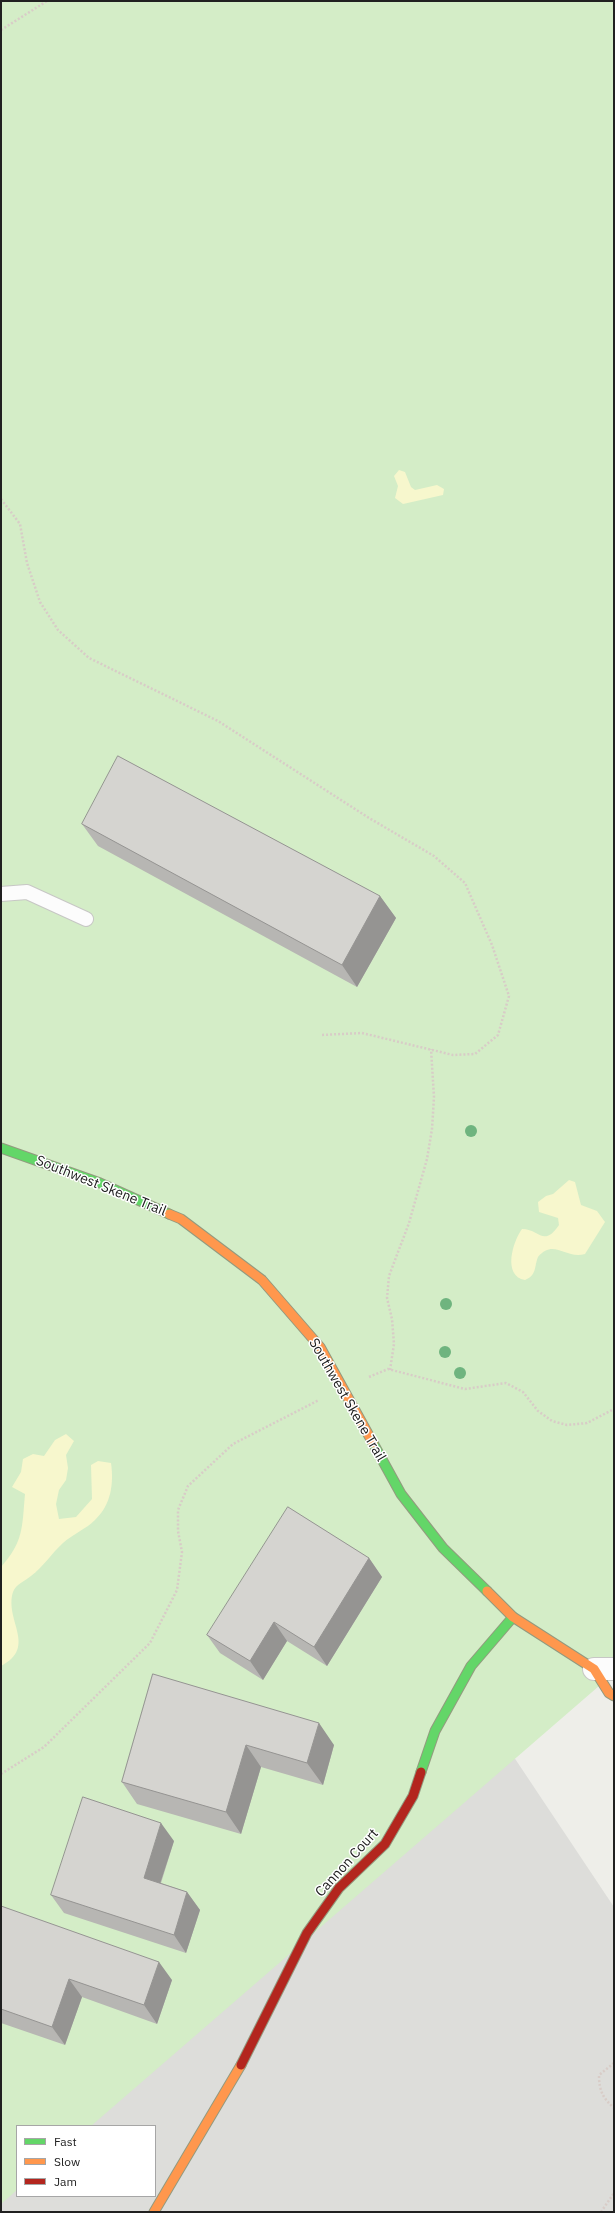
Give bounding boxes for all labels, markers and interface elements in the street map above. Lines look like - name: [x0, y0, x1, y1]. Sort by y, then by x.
- street label: Southwest Skene Trail: [33, 1152, 169, 1220]
- street label: Southwest Skene Trail: [305, 1336, 389, 1464]
- street label: Cannon Court: [312, 1826, 382, 1900]
- legend: [16, 2125, 156, 2197]
- text: Fast: [54, 2134, 77, 2149]
- text: Slow: [54, 2154, 80, 2169]
- text: Jam: [54, 2174, 77, 2189]

